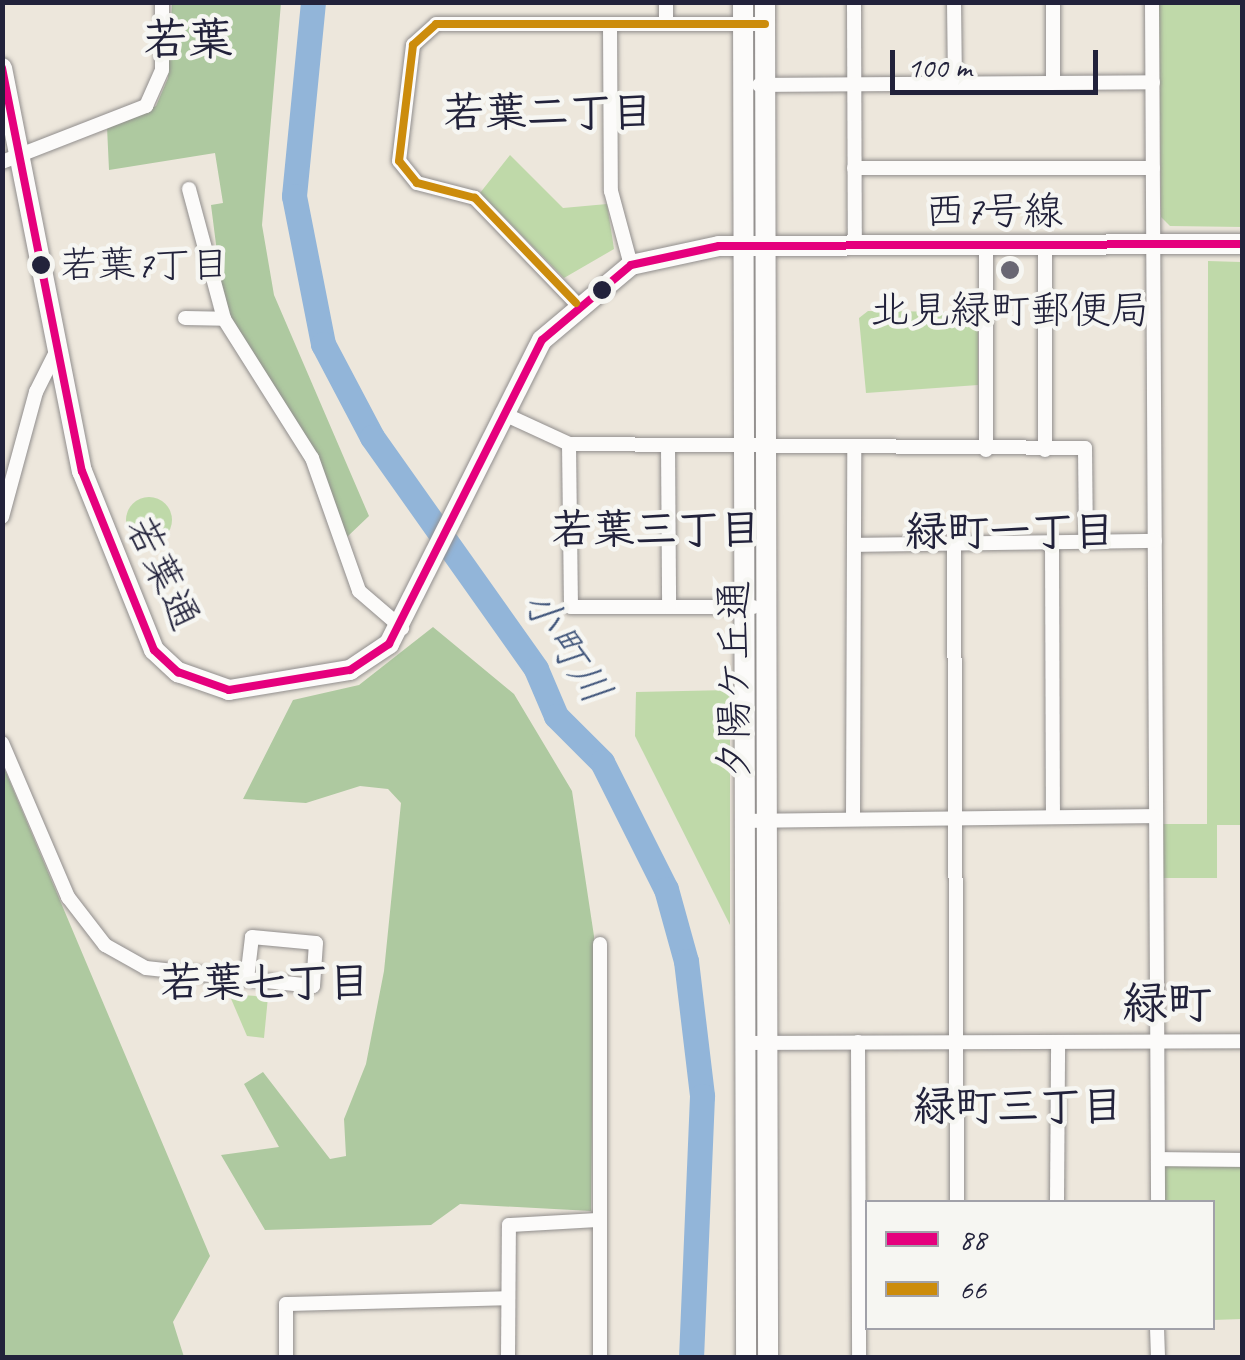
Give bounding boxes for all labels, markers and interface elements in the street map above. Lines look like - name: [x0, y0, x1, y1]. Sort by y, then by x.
- district label: 若葉: [143, 13, 233, 67]
- scale bar: [895, 30, 1102, 92]
- text: 100 m: [907, 48, 972, 86]
- district label: 若葉二丁目: [443, 88, 653, 138]
- street label: 西7号線: [925, 187, 1063, 235]
- place label: 若葉7丁目: [60, 242, 229, 288]
- marker: 若葉7丁目: [31, 255, 51, 275]
- marker: 北見緑町郵便局: [999, 259, 1021, 281]
- unlabelled marker: [592, 280, 612, 300]
- place label: 北見緑町郵便局: [870, 286, 1150, 334]
- district label: 若葉三丁目: [551, 505, 761, 555]
- district label: 緑町一丁目: [905, 507, 1115, 557]
- street label: 若葉通: [116, 508, 210, 638]
- water label: 小町川: [511, 580, 621, 714]
- street label: 夕陽ケ丘通: [710, 580, 758, 780]
- district label: 若葉七丁目: [160, 958, 370, 1008]
- district label: 緑町: [1122, 977, 1212, 1031]
- district label: 緑町三丁目: [913, 1082, 1123, 1132]
- legend: [865, 1200, 1215, 1330]
- text: 88: [959, 1220, 986, 1258]
- text: 66: [959, 1270, 986, 1308]

